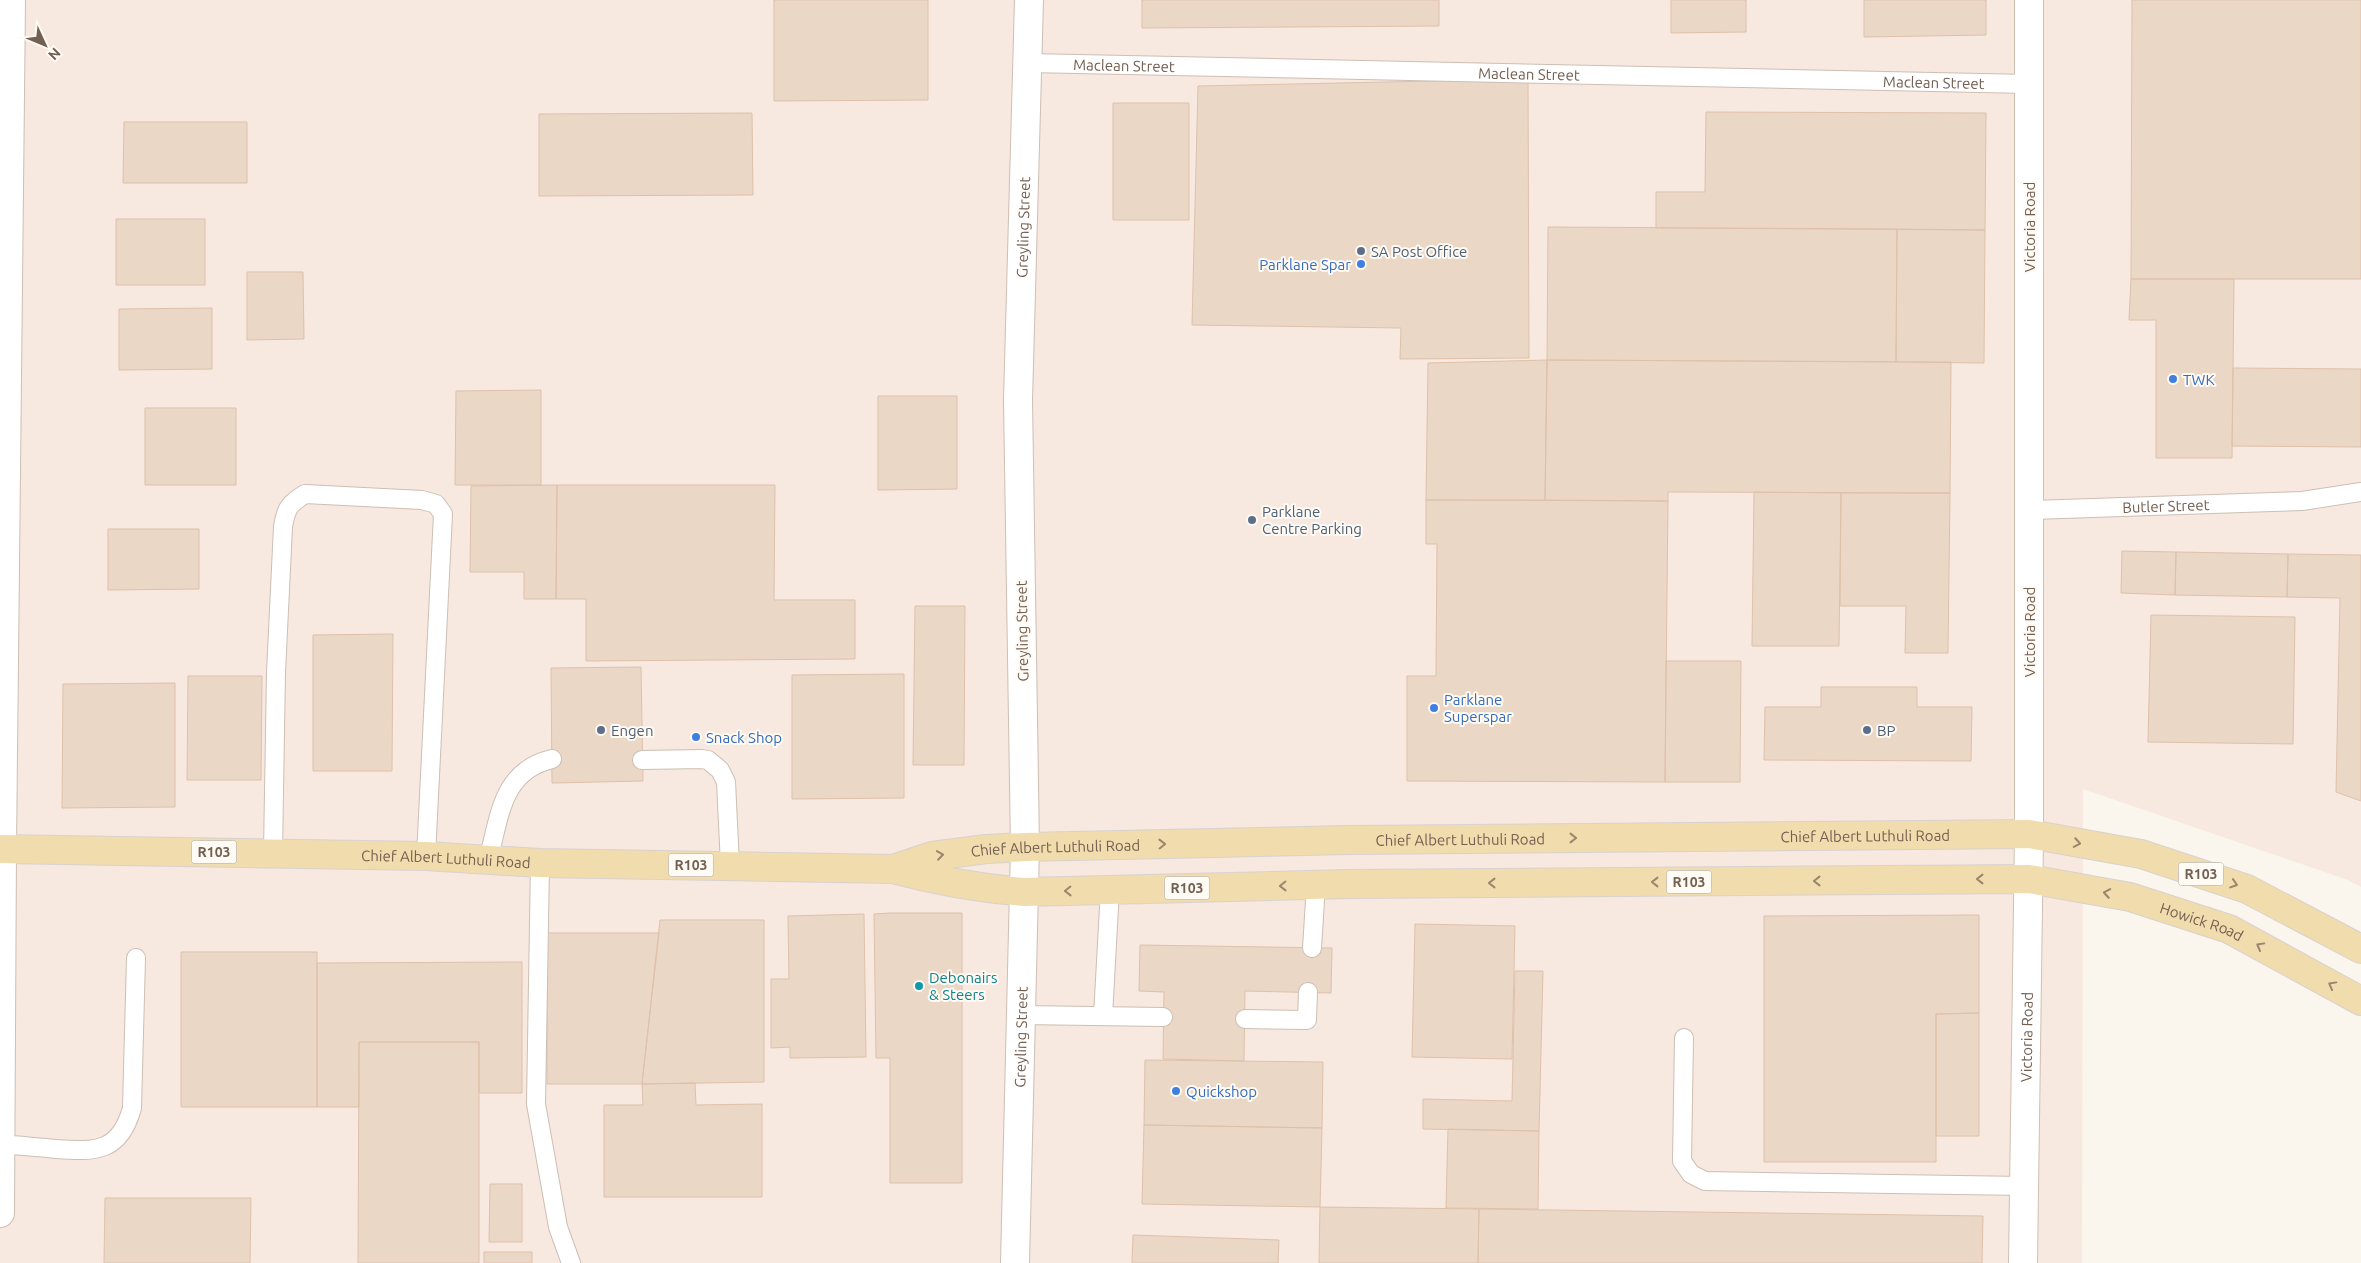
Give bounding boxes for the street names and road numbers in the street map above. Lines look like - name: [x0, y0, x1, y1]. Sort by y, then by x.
- street label: Maclean Street: [1073, 55, 1175, 75]
- street label: Maclean Street: [1478, 64, 1580, 83]
- street label: Maclean Street: [1883, 72, 1985, 92]
- street label: Greyling Street: [1013, 176, 1033, 278]
- street label: Victoria Road: [2021, 182, 2038, 272]
- street label: Butler Street: [2122, 496, 2210, 515]
- street label: Greyling Street: [1013, 580, 1031, 682]
- street label: Victoria Road: [2021, 587, 2038, 677]
- street label: Chief Albert Luthuli Road: [1780, 826, 1950, 845]
- street label: Chief Albert Luthuli Road: [1375, 830, 1545, 848]
- street label: Chief Albert Luthuli Road: [970, 836, 1140, 859]
- road number: R103: [192, 840, 236, 864]
- street label: Chief Albert Luthuli Road: [361, 846, 531, 871]
- road number: R103: [668, 854, 714, 876]
- road number: R103: [2178, 862, 2224, 886]
- road number: R103: [1666, 870, 1712, 894]
- road number: R103: [1164, 876, 1210, 900]
- street label: Howick Road: [2158, 899, 2247, 944]
- street label: Greyling Street: [1011, 986, 1030, 1088]
- street label: Victoria Road: [2017, 992, 2035, 1082]

